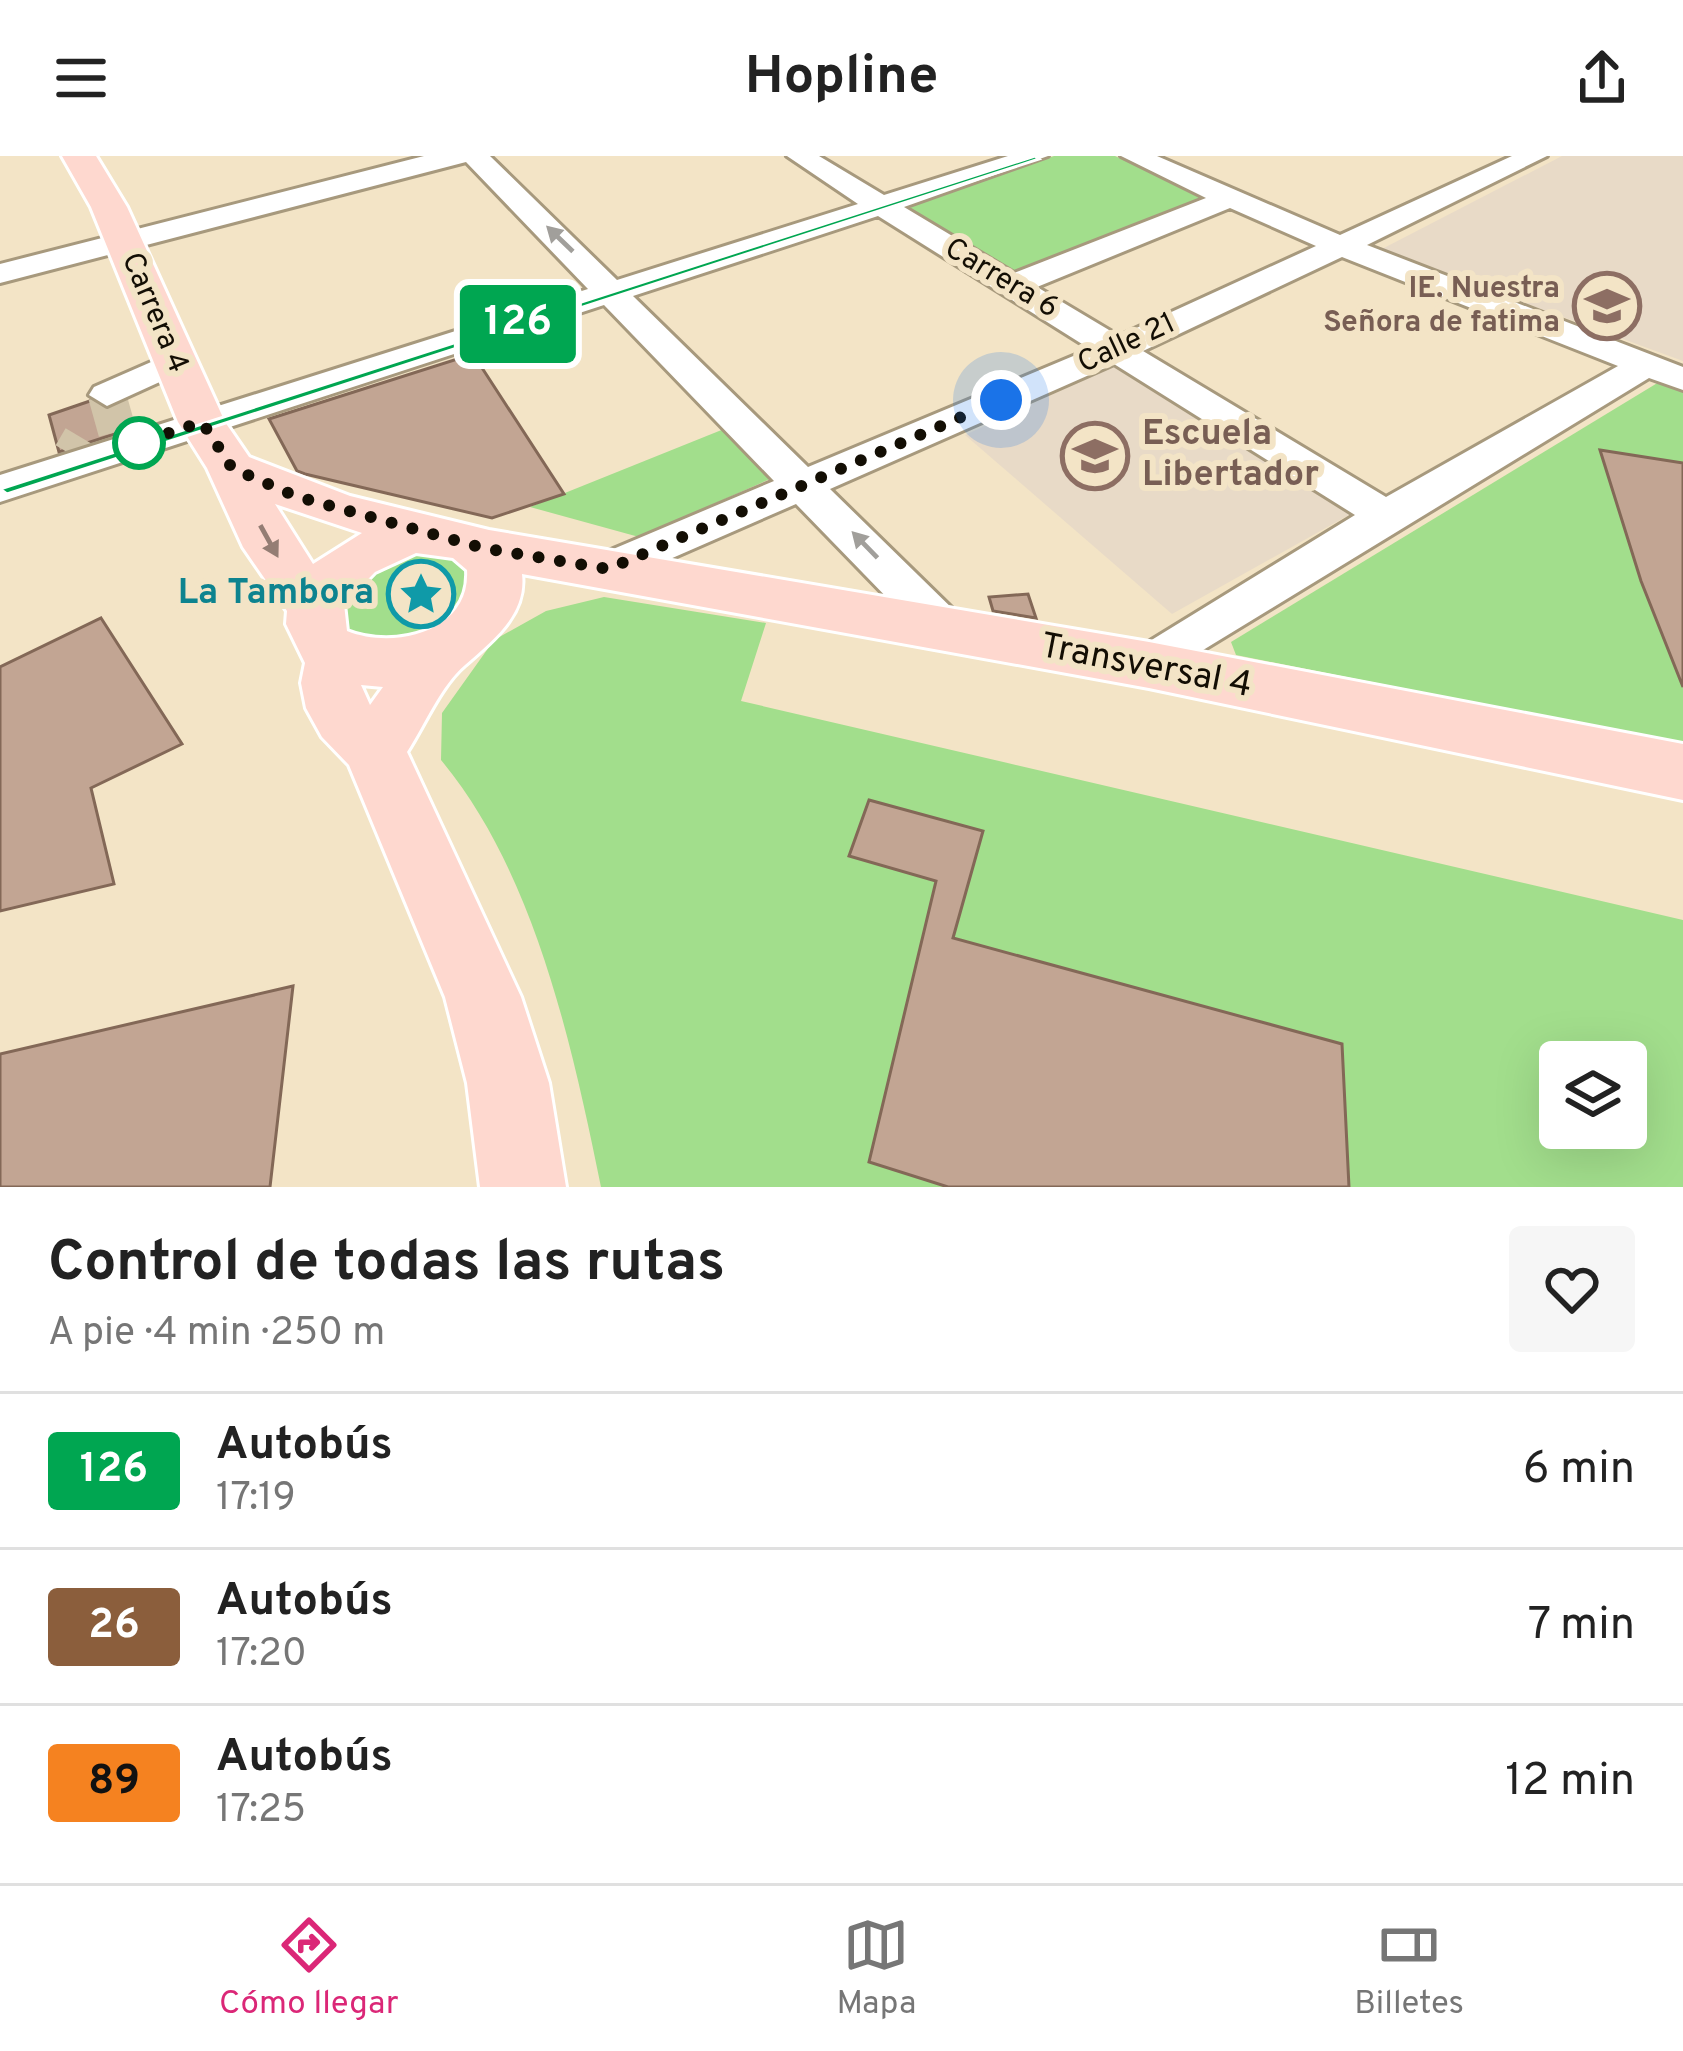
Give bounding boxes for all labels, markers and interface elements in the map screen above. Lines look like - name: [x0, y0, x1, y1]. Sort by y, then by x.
- text: Hopline: [745, 44, 938, 113]
- icon: menu: [48, 45, 114, 111]
- icon: share: [1569, 45, 1635, 111]
- one-way arrow: [546, 226, 575, 254]
- street label: Carrera 6: [937, 231, 1065, 327]
- street label: Carrera 4: [112, 247, 196, 379]
- place label: IE. Nuestra Señora de fatima: [1323, 271, 1560, 342]
- school or university icon: IE. Nuestra Señora de fatima: [1572, 271, 1642, 341]
- line badge: 126: [449, 285, 587, 363]
- text: 126: [484, 297, 552, 350]
- street label: Calle 21: [1072, 305, 1182, 383]
- your location: [971, 370, 1031, 430]
- place label: Escuela Libertador: [1142, 412, 1319, 499]
- unlabelled marker: [114, 418, 164, 468]
- school or university icon: Escuela Libertador: [1060, 421, 1130, 491]
- one-way arrow: [257, 524, 278, 557]
- one-way arrow: [852, 531, 880, 560]
- place icon: La Tambora: [386, 559, 456, 629]
- place label: La Tambora: [178, 571, 374, 617]
- street label: Transversal 4: [1036, 624, 1256, 710]
- map controls: [1539, 1041, 1647, 1149]
- button: layers: [1539, 1041, 1647, 1149]
- button: heart: [1509, 1226, 1635, 1352]
- text: Control de todas las rutas: [48, 1229, 725, 1301]
- text: A pie · 4 min · 250 m: [48, 1310, 385, 1359]
- text: Autobús: [216, 1418, 393, 1475]
- text: 6 min: [1523, 1442, 1635, 1499]
- text: 126: [80, 1444, 148, 1497]
- text: 17:19: [216, 1475, 296, 1524]
- text: Autobús: [216, 1574, 393, 1631]
- text: 7 min: [1528, 1598, 1635, 1655]
- text: 26: [88, 1600, 140, 1653]
- text: 17:20: [216, 1631, 307, 1680]
- text: Autobús: [216, 1730, 393, 1787]
- text: 12 min: [1505, 1754, 1635, 1811]
- text: 89: [88, 1756, 140, 1809]
- text: 17:25: [216, 1787, 306, 1836]
- tab: Cómo llegar: [219, 1912, 399, 2026]
- tab: Mapa: [837, 1912, 916, 2026]
- tab: Billetes: [1354, 1912, 1464, 2026]

